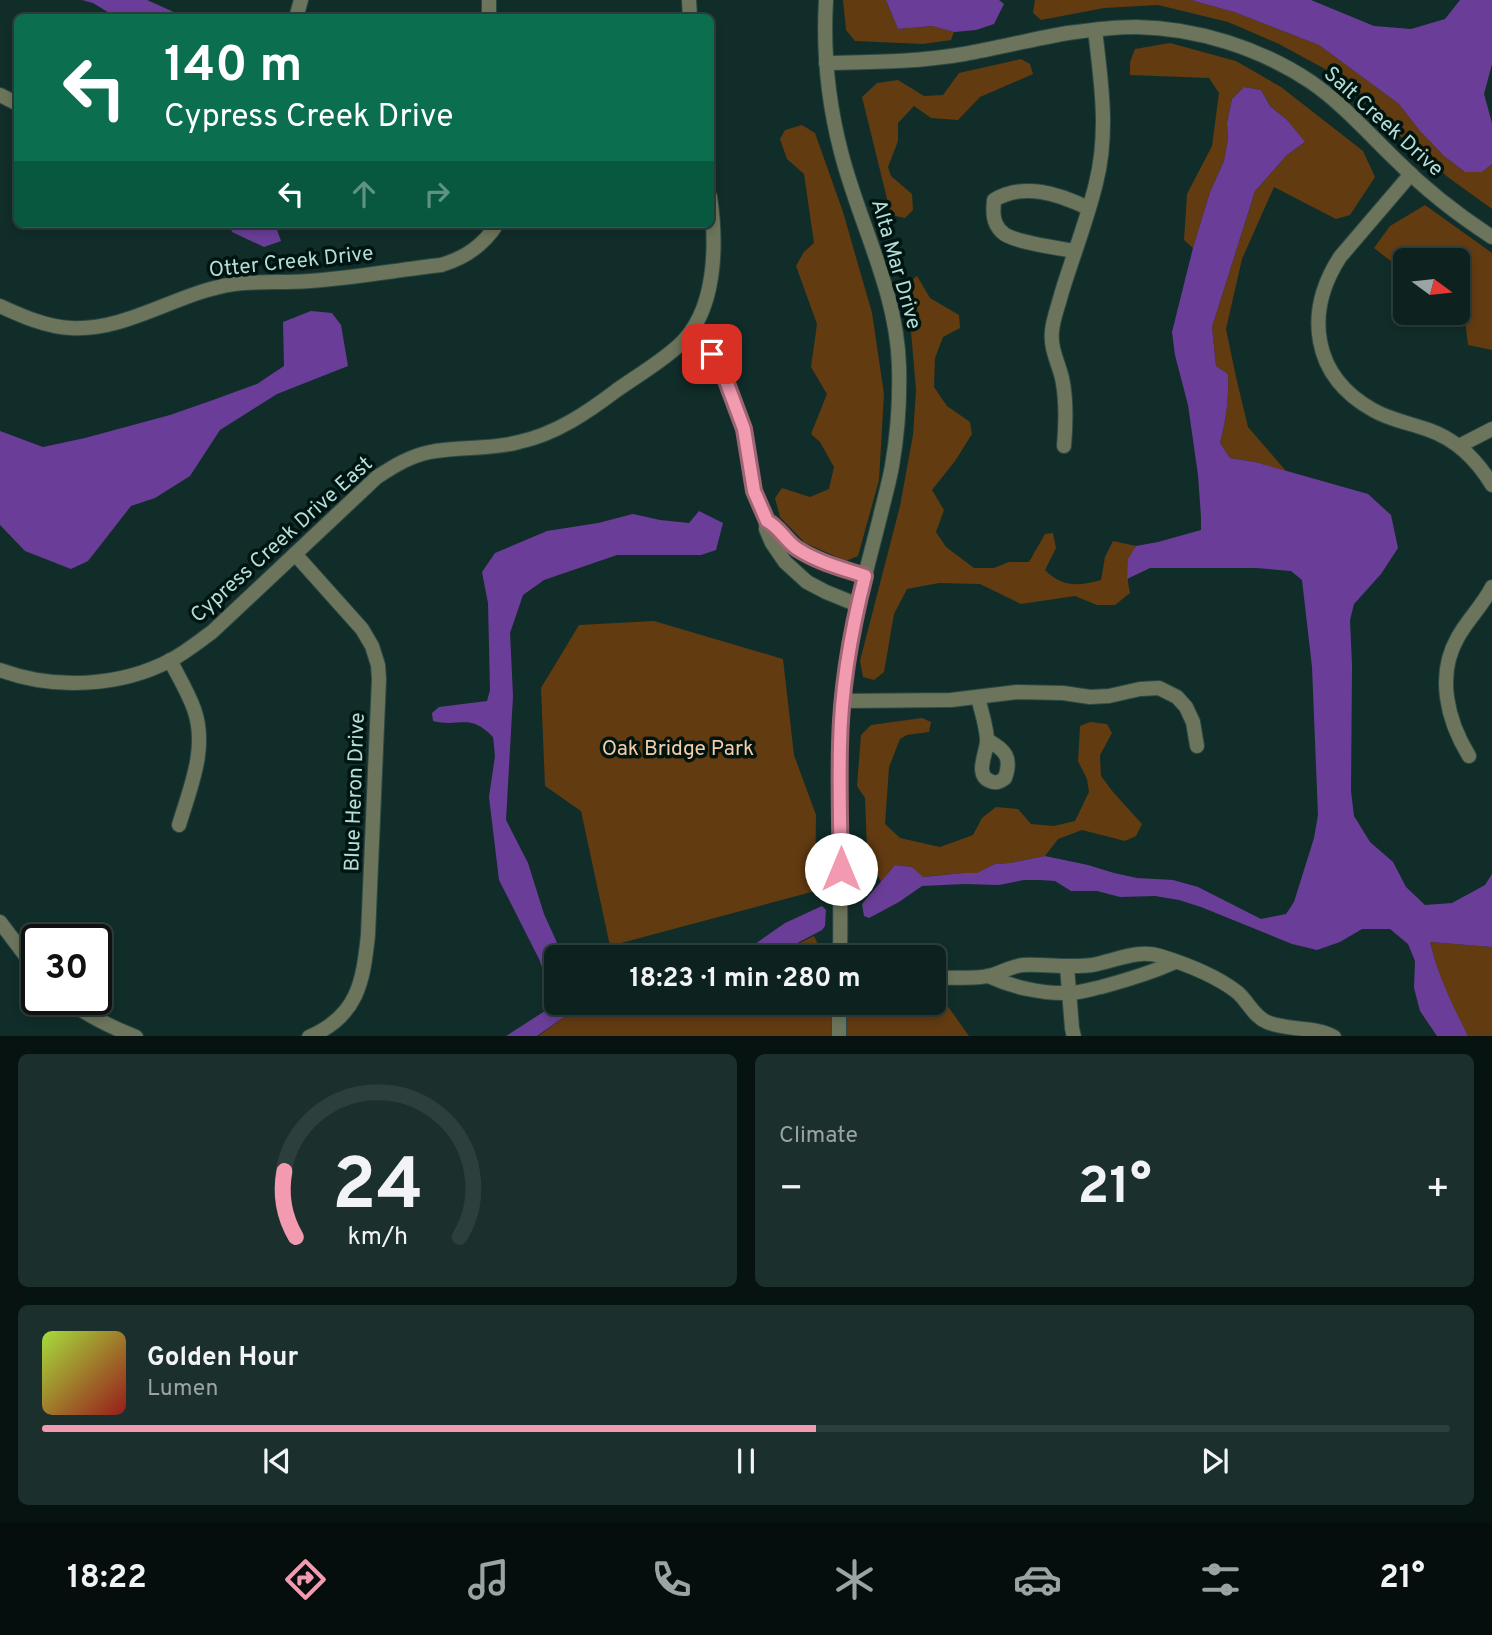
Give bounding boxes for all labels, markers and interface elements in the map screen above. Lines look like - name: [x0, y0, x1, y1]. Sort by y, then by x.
- text: 140 m: [164, 37, 303, 99]
- icon: left: [49, 42, 140, 133]
- street label: Salt Creek Drive: [1317, 61, 1449, 183]
- text: Cypress Creek Drive: [164, 98, 453, 138]
- icon: left: [272, 175, 310, 213]
- icon: ahead: [345, 175, 383, 213]
- icon: right: [418, 175, 456, 213]
- street label: Alta Mar Drive: [864, 196, 927, 332]
- street label: Otter Creek Drive: [208, 240, 375, 285]
- north arrow: [1393, 248, 1470, 326]
- map controls: [1393, 248, 1470, 325]
- pin: [682, 324, 742, 384]
- icon: arrive: [693, 335, 731, 373]
- street label: Cypress Creek Drive East: [185, 451, 379, 629]
- street label: Blue Heron Drive: [339, 712, 372, 872]
- park label: Oak Bridge Park: [602, 736, 754, 763]
- position arrow: [804, 832, 878, 906]
- speed limit sign: 30: [21, 924, 112, 1015]
- text: 18:23 · 1 min · 280 m: [629, 963, 861, 996]
- text: Climate: [779, 1122, 858, 1151]
- text: 24: [332, 1143, 423, 1235]
- text: 21°: [1077, 1156, 1152, 1222]
- text: −: [779, 1166, 804, 1215]
- text: +: [1425, 1166, 1450, 1215]
- text: km/h: [347, 1221, 408, 1253]
- text: Golden Hour: [147, 1342, 298, 1375]
- text: Lumen: [147, 1375, 218, 1404]
- icon: previous: [258, 1442, 296, 1480]
- icon: pause: [727, 1442, 765, 1480]
- icon: next: [1196, 1442, 1234, 1480]
- icon: directions: [281, 1555, 330, 1604]
- icon: music: [464, 1555, 513, 1604]
- icon: phone: [647, 1555, 696, 1604]
- icon: climate: [830, 1555, 879, 1604]
- icon: car: [1013, 1555, 1062, 1604]
- icon: filters: [1196, 1555, 1245, 1604]
- text: 18:22: [67, 1559, 147, 1599]
- text: 21°: [1379, 1559, 1425, 1599]

